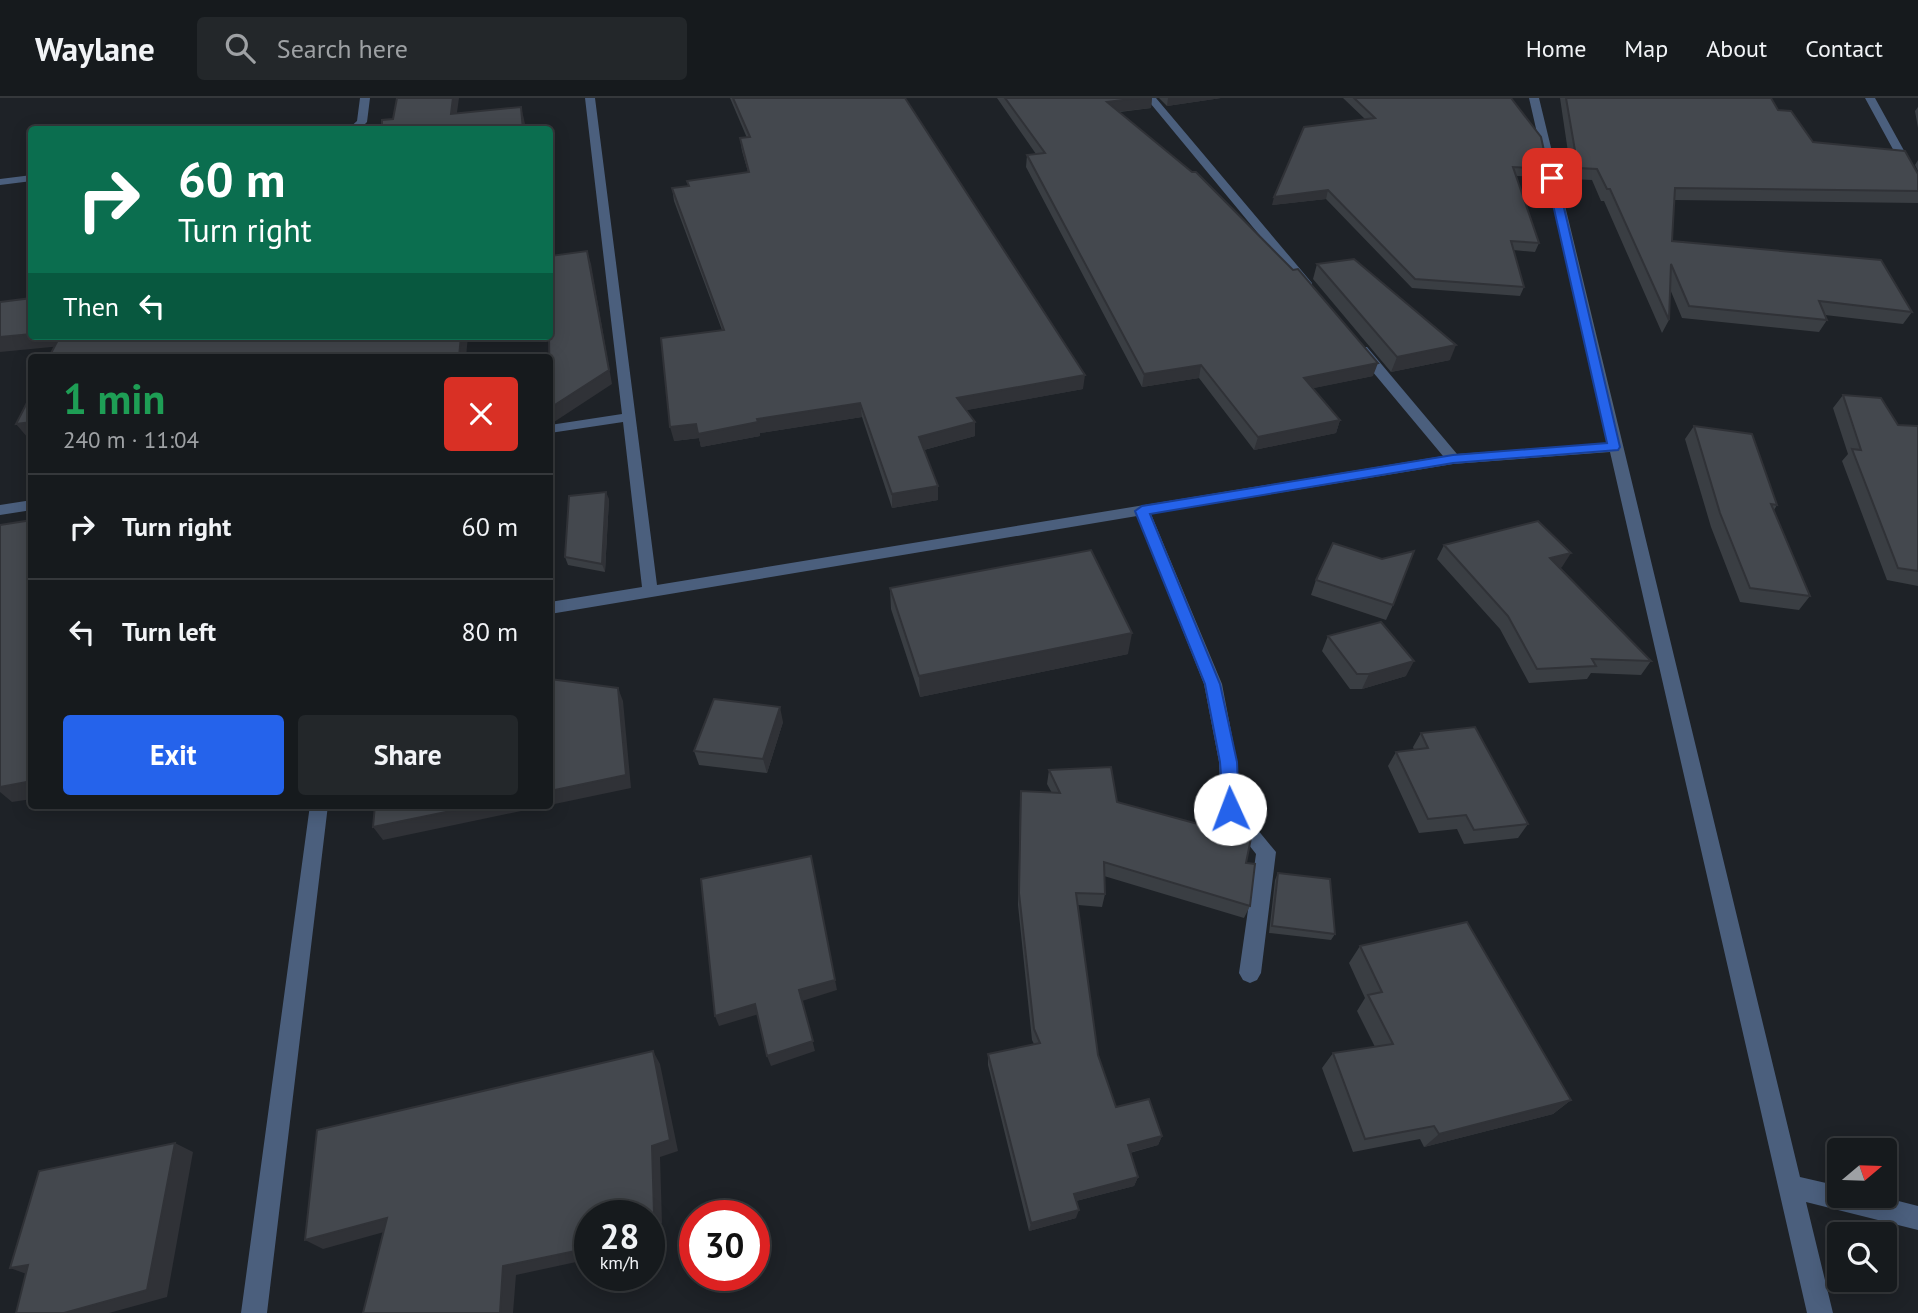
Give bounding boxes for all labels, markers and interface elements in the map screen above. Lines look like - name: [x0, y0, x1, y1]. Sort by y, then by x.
- search box: [197, 17, 687, 80]
- text: Waylane: [35, 27, 155, 70]
- icon: search: [221, 29, 259, 67]
- text: Search here: [277, 32, 408, 65]
- text: Home: [1526, 33, 1586, 64]
- text: Map: [1624, 33, 1668, 64]
- text: About: [1706, 33, 1767, 64]
- text: Contact: [1805, 33, 1883, 64]
- text: 60 m: [178, 147, 285, 211]
- pin: [1522, 148, 1582, 208]
- icon: right: [63, 154, 154, 245]
- icon: arrive: [1533, 159, 1571, 197]
- text: Turn right: [178, 209, 312, 251]
- icon: left: [133, 287, 171, 325]
- text: Then: [63, 290, 119, 323]
- text: 1 min: [63, 371, 165, 426]
- button: close: [444, 377, 518, 451]
- text: 240 m · 11:04: [63, 425, 199, 454]
- icon: right: [63, 508, 101, 546]
- text: Turn right: [122, 510, 231, 543]
- text: 60 m: [462, 510, 518, 543]
- icon: left: [63, 613, 101, 651]
- text: Turn left: [122, 615, 216, 648]
- text: 80 m: [462, 615, 518, 648]
- button: Exit: [63, 715, 284, 795]
- button: Share: [298, 715, 518, 795]
- position arrow: [1193, 772, 1267, 846]
- north arrow: [1827, 1138, 1897, 1208]
- map controls: [1827, 1138, 1897, 1292]
- speed limit sign: 30: [679, 1200, 770, 1291]
- text: 28: [600, 1213, 639, 1259]
- button: search: [1827, 1222, 1897, 1292]
- text: km/h: [600, 1251, 639, 1274]

